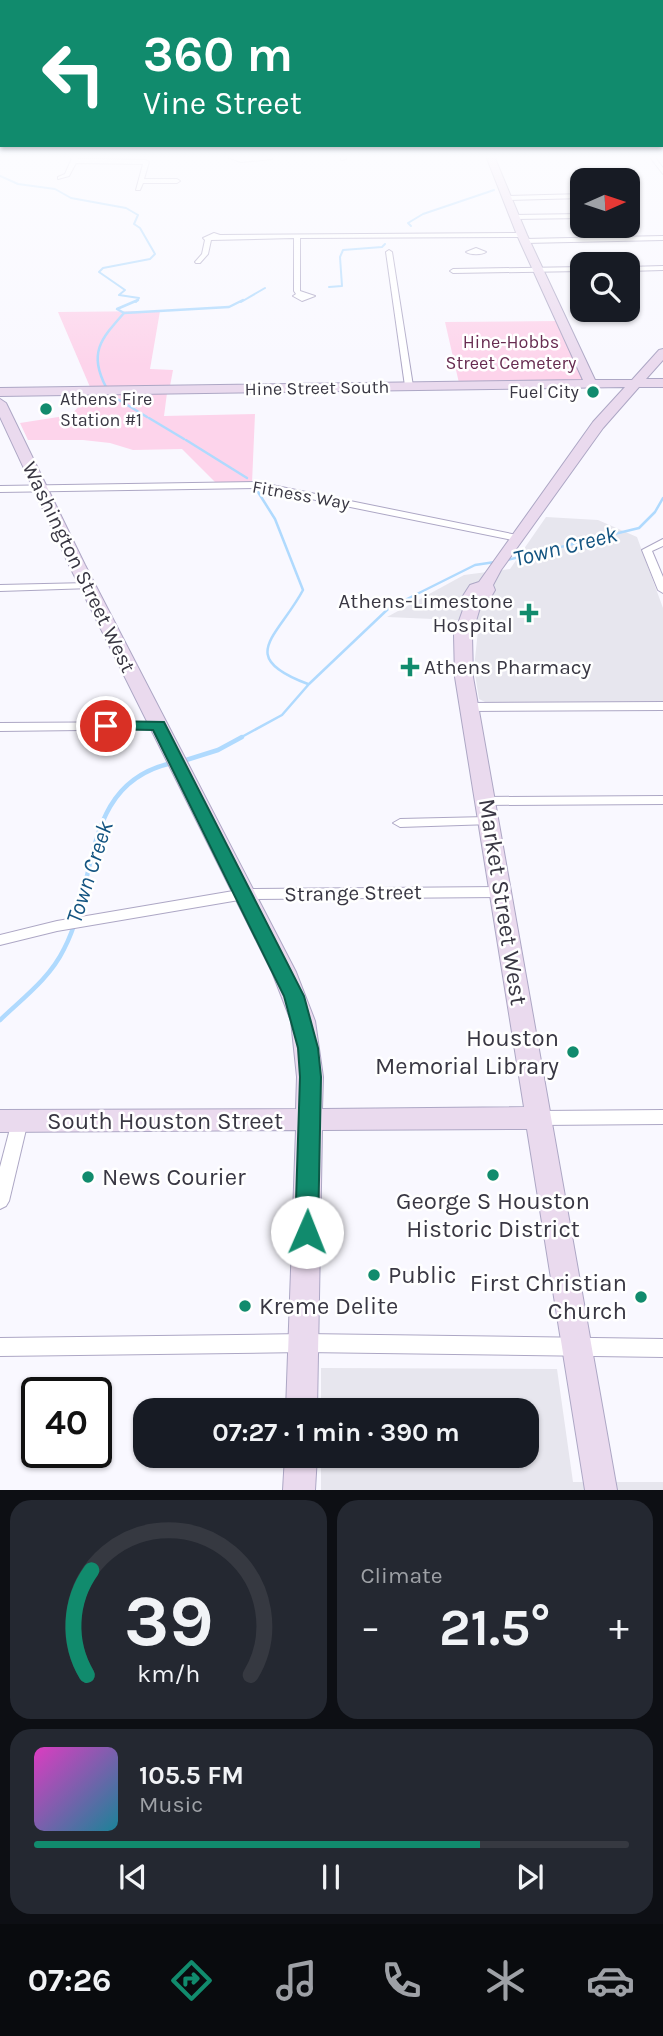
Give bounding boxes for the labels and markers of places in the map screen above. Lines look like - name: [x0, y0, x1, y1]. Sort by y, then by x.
- place label: Fuel City: [509, 381, 580, 403]
- marker: Fuel City: [585, 384, 601, 400]
- place label: Athens Fire Station #1: [60, 388, 152, 431]
- marker: Athens Fire Station #1: [38, 401, 54, 417]
- place label: Athens-Limestone Hospital: [338, 589, 513, 637]
- marker: Athens-Limestone Hospital: [519, 603, 539, 623]
- place label: Athens Pharmacy: [424, 655, 592, 679]
- marker: Athens Pharmacy: [402, 659, 418, 675]
- pin: [76, 696, 136, 756]
- place label: Houston Memorial Library: [375, 1024, 559, 1080]
- marker: Houston Memorial Library: [565, 1044, 581, 1060]
- place label: News Courier: [102, 1163, 246, 1191]
- marker: George S Houston Historic District: [485, 1167, 501, 1183]
- marker: News Courier: [80, 1169, 96, 1185]
- place label: George S Houston Historic District: [396, 1187, 590, 1243]
- place label: Public: [388, 1261, 456, 1289]
- marker: Public: [366, 1267, 382, 1283]
- place label: First Christian Church: [470, 1269, 627, 1325]
- marker: First Christian Church: [633, 1289, 649, 1305]
- place label: Kreme Delite: [259, 1292, 398, 1320]
- marker: Kreme Delite: [237, 1298, 253, 1314]

